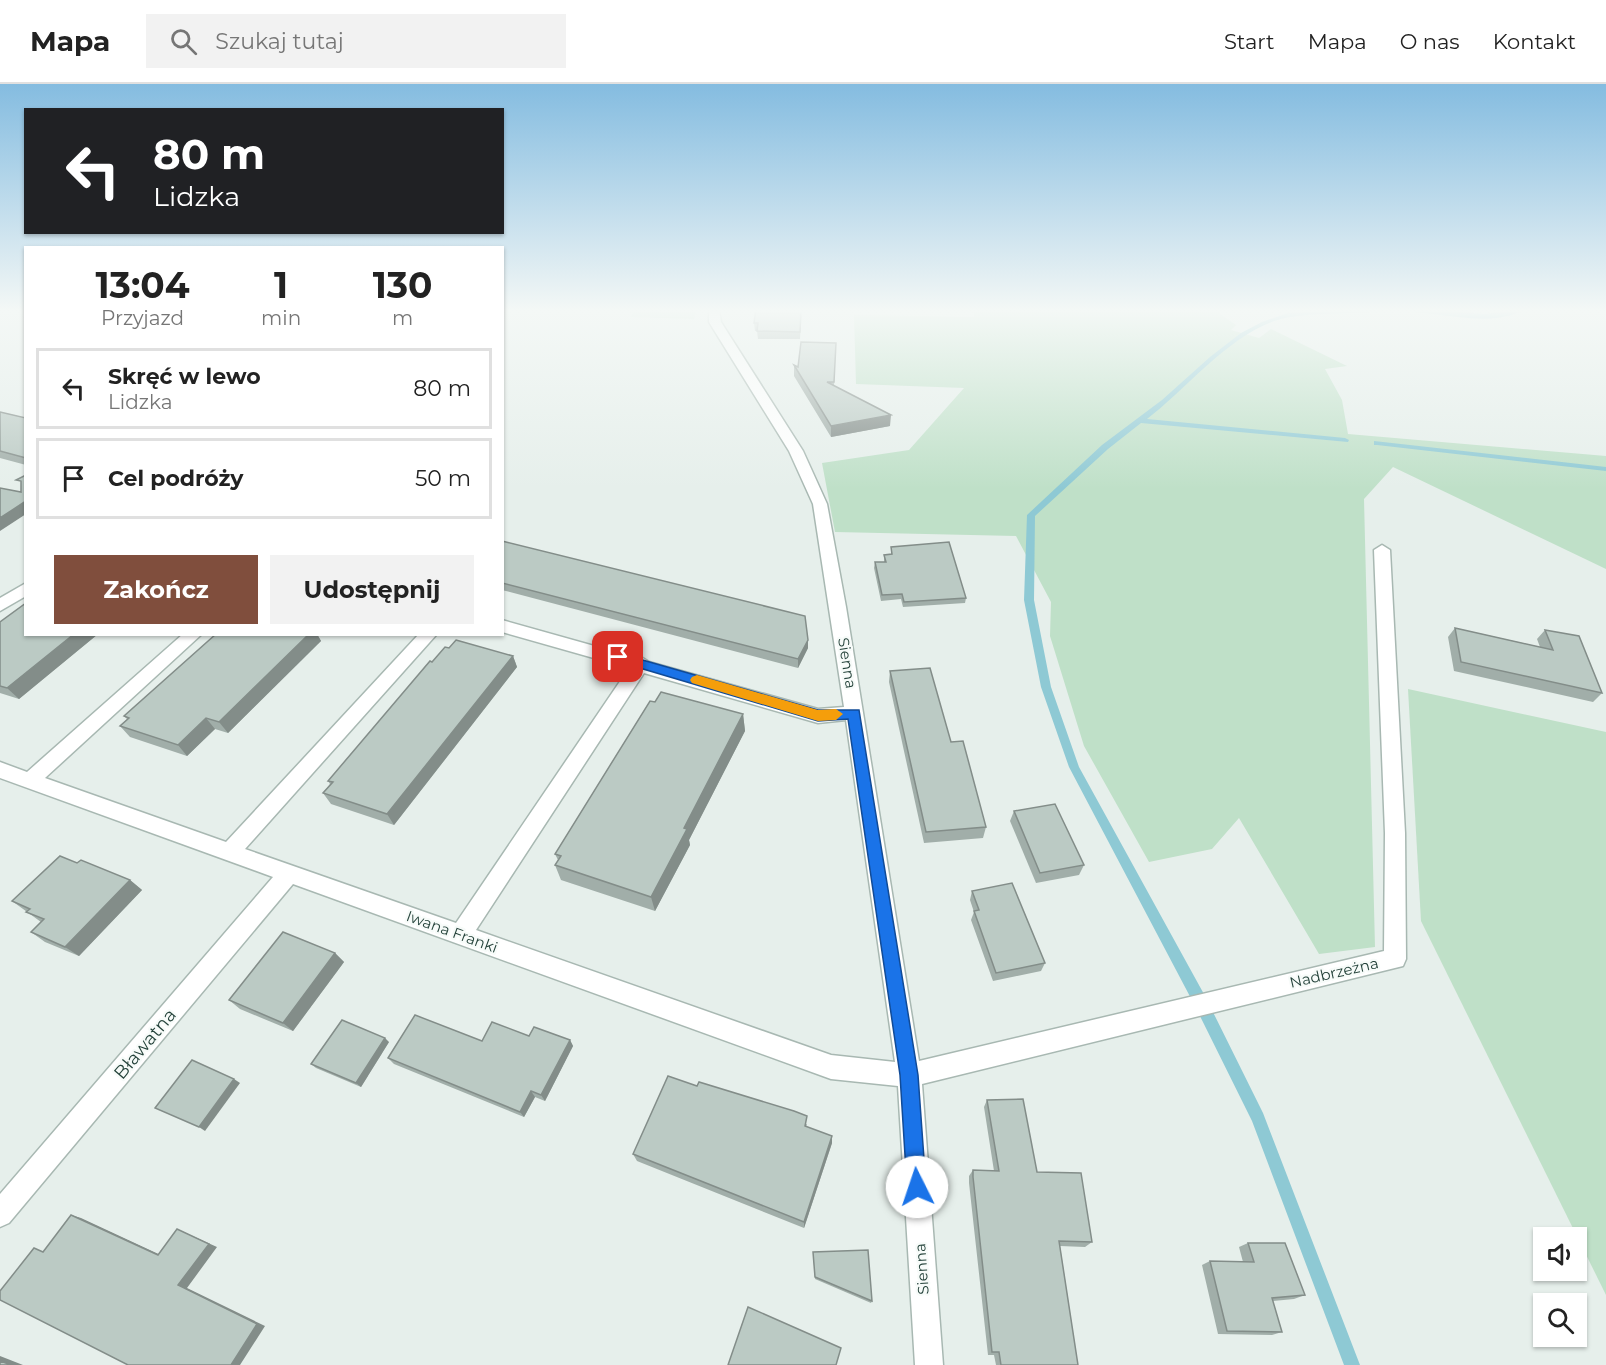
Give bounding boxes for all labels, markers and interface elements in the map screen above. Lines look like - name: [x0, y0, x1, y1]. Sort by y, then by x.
- search box: [146, 14, 566, 68]
- text: Mapa: [30, 24, 110, 58]
- icon: search: [167, 25, 200, 58]
- text: Szukaj tutaj: [215, 28, 344, 55]
- text: Start: [1224, 29, 1275, 54]
- text: Mapa: [1308, 29, 1367, 54]
- text: O nas: [1400, 29, 1460, 54]
- text: Kontakt: [1493, 29, 1576, 54]
- text: 80 m: [153, 128, 265, 180]
- icon: left: [54, 132, 132, 210]
- text: Lidzka: [153, 180, 240, 213]
- text: 13:04: [95, 263, 190, 307]
- text: 1: [274, 263, 288, 307]
- text: 130: [373, 263, 433, 307]
- text: Przyjazd: [101, 306, 184, 330]
- text: min: [261, 306, 301, 330]
- text: m: [392, 306, 413, 330]
- text: Skręć w lewo: [108, 363, 261, 390]
- icon: left: [57, 372, 90, 405]
- text: 80 m: [413, 375, 471, 402]
- text: Lidzka: [108, 390, 173, 414]
- icon: arrive: [57, 462, 90, 495]
- text: Cel podróży: [108, 465, 244, 492]
- text: 50 m: [415, 465, 471, 492]
- button: Zakończ: [54, 555, 258, 624]
- button: Udostępnij: [270, 555, 474, 624]
- pin: [592, 631, 643, 682]
- street label: Sienna: [834, 636, 861, 690]
- icon: arrive: [601, 640, 634, 673]
- street label: Iwana Franki: [404, 906, 501, 957]
- street label: Nadbrzeżna: [1288, 953, 1380, 992]
- street label: Bławatna: [109, 1004, 181, 1084]
- position arrow: [885, 1155, 949, 1219]
- map controls: [1533, 1227, 1587, 1347]
- button: sound: [1533, 1227, 1587, 1281]
- street label: Sienna: [910, 1243, 933, 1295]
- button: search: [1533, 1293, 1587, 1347]

